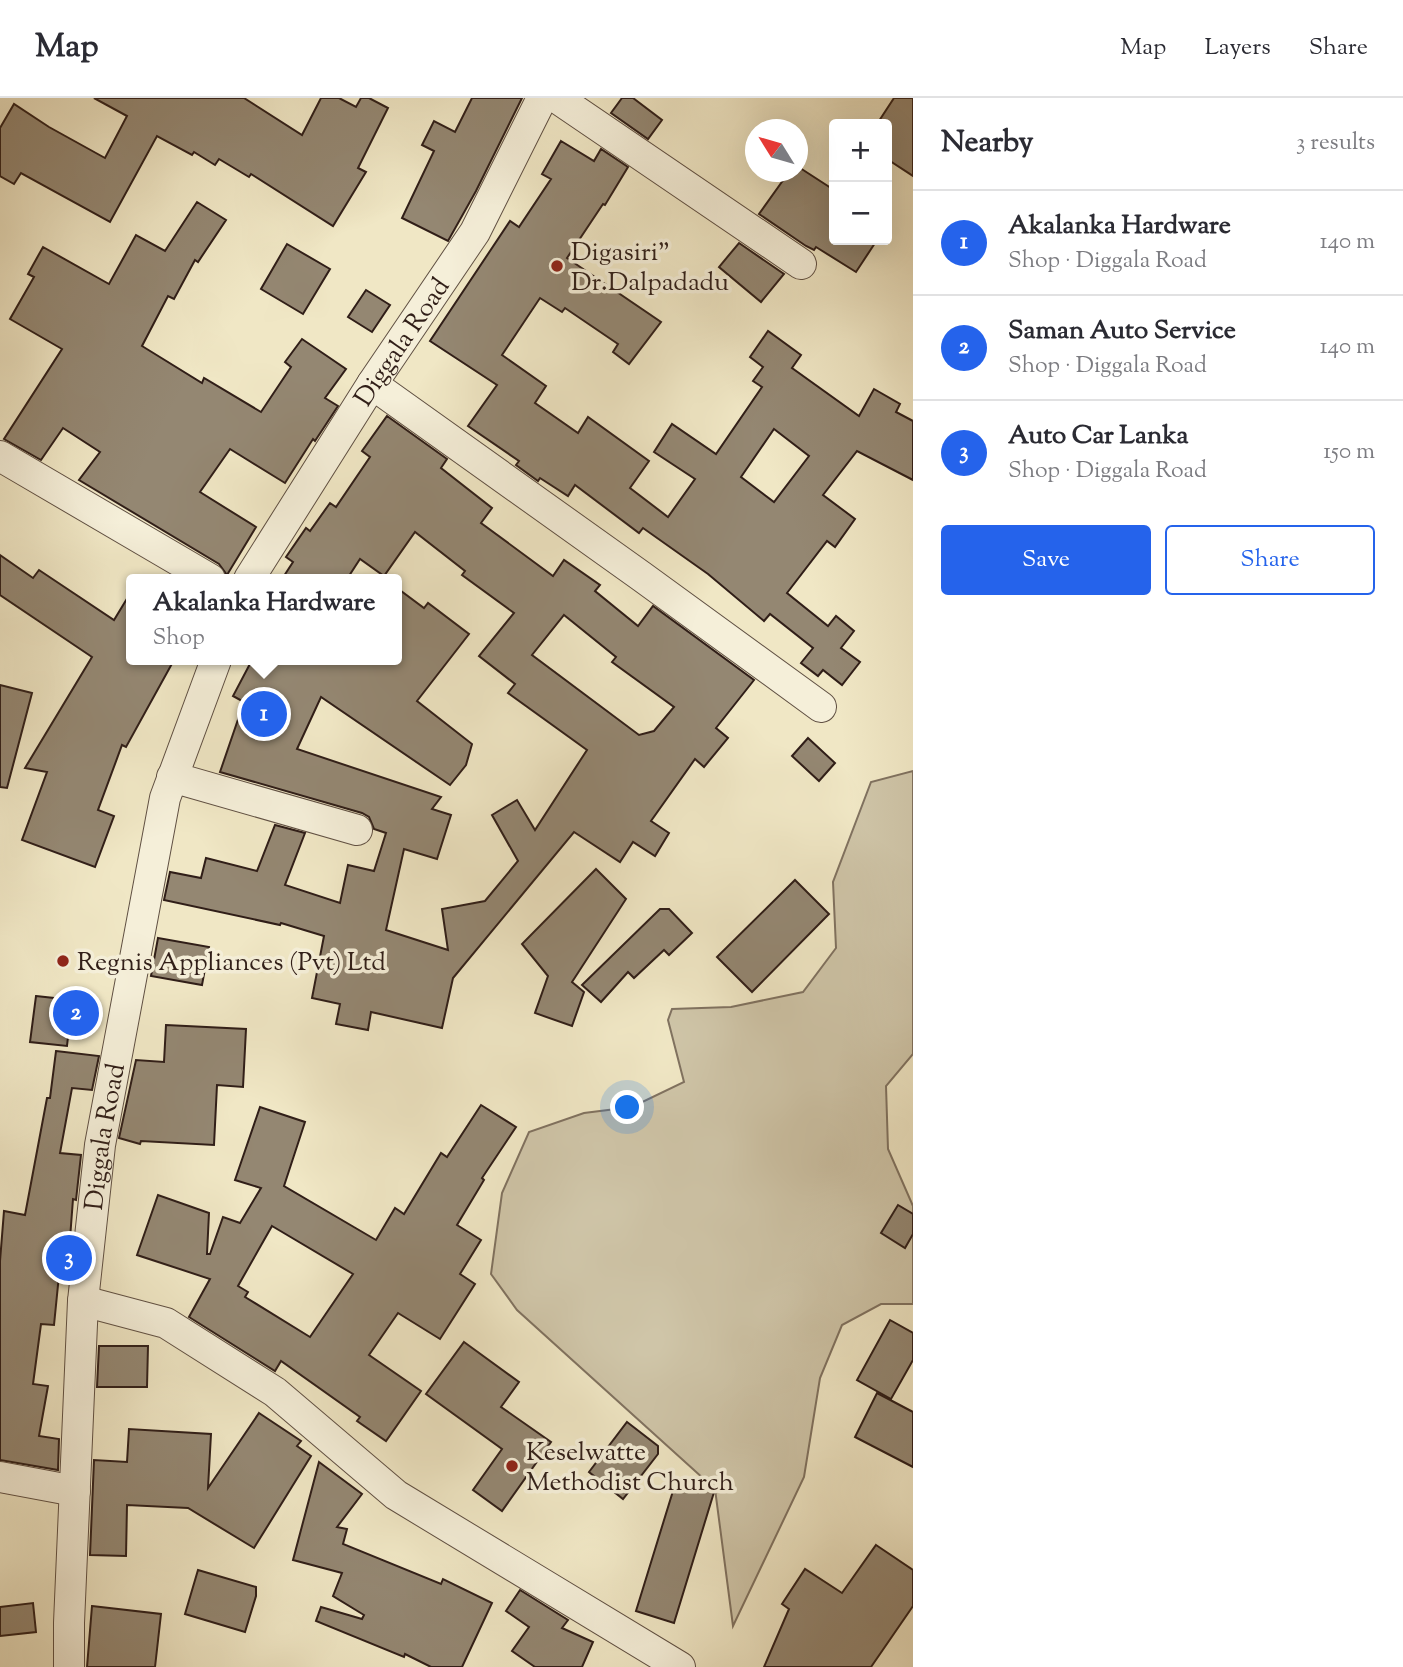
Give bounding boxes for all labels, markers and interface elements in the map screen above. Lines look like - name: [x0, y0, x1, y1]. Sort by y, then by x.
- text: Map: [35, 24, 99, 72]
- text: Map: [1120, 31, 1166, 65]
- text: Layers: [1204, 31, 1271, 65]
- text: Share: [1309, 31, 1368, 65]
- north arrow: [745, 119, 808, 182]
- map controls: [829, 119, 892, 245]
- button: +: [829, 119, 892, 182]
- text: Nearby: [941, 122, 1033, 165]
- text: 3 results: [1296, 127, 1375, 160]
- button: −: [829, 182, 892, 245]
- text: Akalanka Hardware: [1008, 208, 1231, 245]
- text: 1: [960, 226, 968, 259]
- text: 140 m: [1320, 226, 1375, 259]
- place label: Digasiri" Dr.Dalpadadu: [571, 235, 729, 302]
- text: Shop · Diggala Road: [1008, 245, 1207, 278]
- marker: Digasiri" Dr.Dalpadadu: [549, 258, 565, 274]
- street label: Diggala Road: [346, 271, 460, 414]
- text: Saman Auto Service: [1008, 313, 1236, 350]
- text: 2: [959, 331, 969, 364]
- text: 140 m: [1320, 331, 1375, 364]
- text: Shop · Diggala Road: [1008, 350, 1207, 383]
- text: Auto Car Lanka: [1008, 418, 1189, 455]
- text: 3: [959, 436, 969, 469]
- text: 150 m: [1323, 436, 1375, 469]
- text: Shop · Diggala Road: [1008, 455, 1207, 488]
- button: Save: [941, 525, 1151, 595]
- button: Share: [1165, 525, 1375, 595]
- popup: [126, 574, 402, 665]
- text: Akalanka Hardware: [153, 585, 375, 622]
- text: Shop: [153, 622, 205, 655]
- pin: 1: [241, 688, 287, 740]
- place label: Regnis Appliances (Pvt) Ltd: [77, 945, 386, 982]
- marker: Regnis Appliances (Pvt) Ltd: [55, 953, 71, 969]
- pin: 2: [53, 987, 99, 1039]
- street label: Diggala Road: [77, 1060, 136, 1212]
- your location: [610, 1090, 644, 1124]
- pin: 3: [46, 1232, 92, 1284]
- place label: Keselwatte Methodist Church: [526, 1435, 734, 1502]
- marker: Keselwatte Methodist Church: [504, 1458, 520, 1474]

